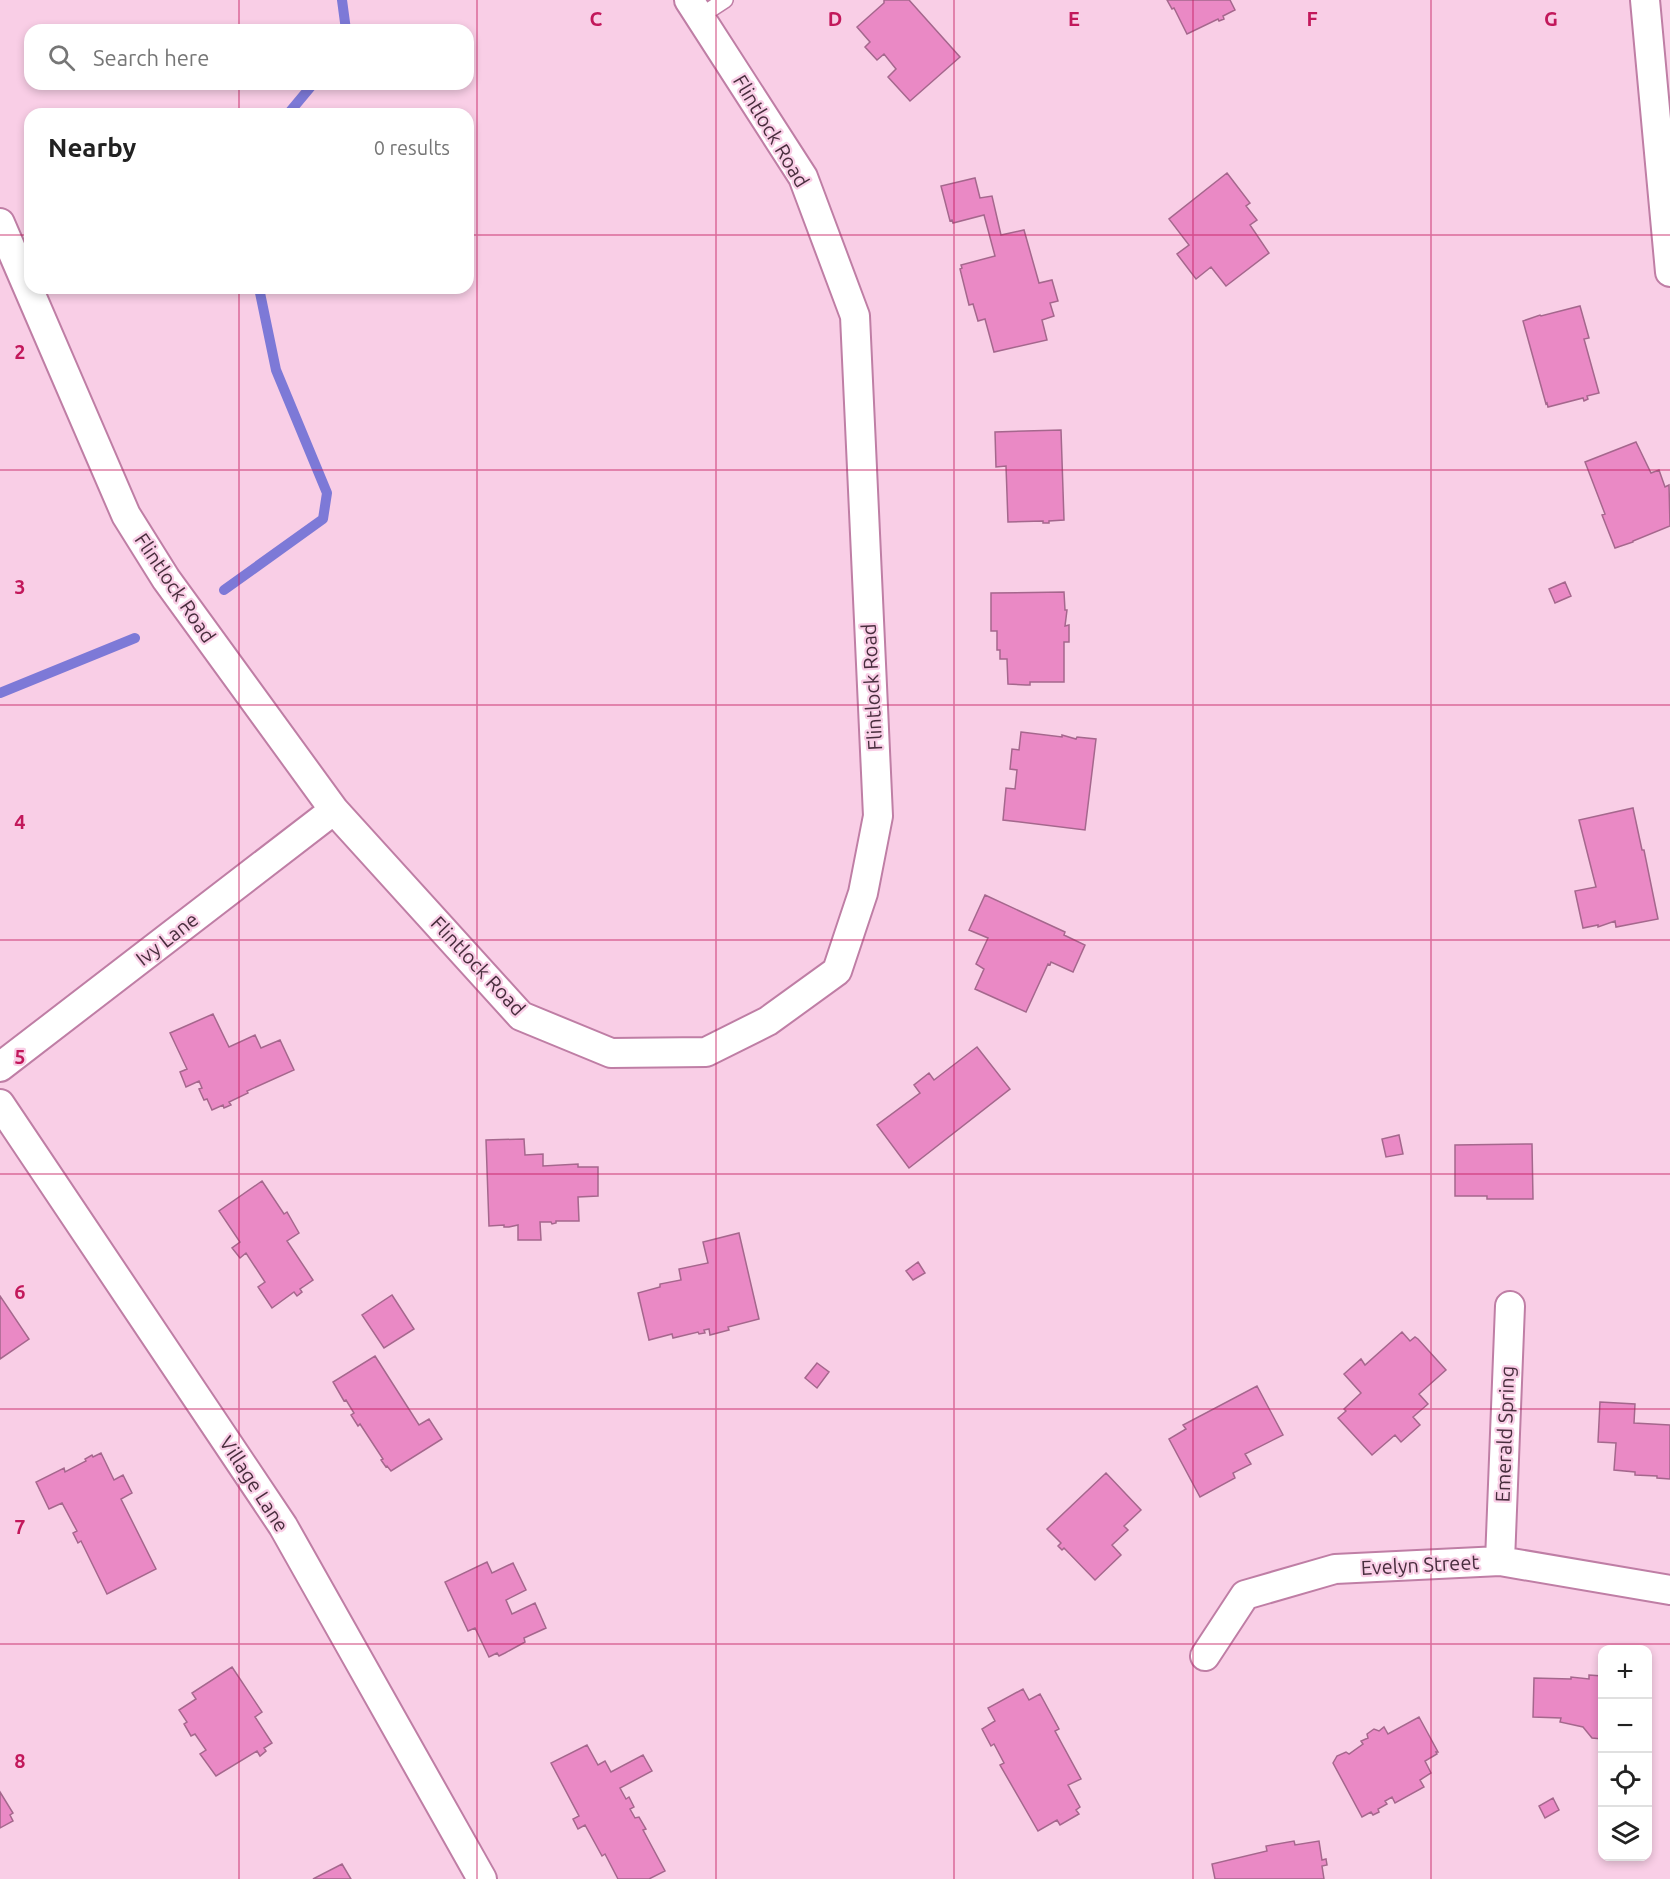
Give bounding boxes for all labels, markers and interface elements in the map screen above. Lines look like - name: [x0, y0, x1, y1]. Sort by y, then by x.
- text: C: [590, 7, 603, 30]
- text: D: [828, 7, 842, 30]
- text: E: [1068, 7, 1080, 30]
- text: F: [1306, 7, 1318, 30]
- text: G: [1544, 7, 1558, 30]
- search box: [24, 24, 474, 90]
- icon: search: [45, 41, 78, 74]
- text: Search here: [93, 45, 209, 70]
- street label: Flintlock Road: [729, 70, 814, 191]
- text: Nearby: [48, 133, 136, 162]
- text: 0 results: [374, 136, 450, 159]
- text: 2: [14, 340, 26, 363]
- street label: Flintlock Road: [130, 529, 220, 647]
- text: 3: [14, 575, 26, 598]
- street label: Flintlock Road: [857, 623, 886, 751]
- text: 4: [14, 810, 26, 833]
- street label: Ivy Lane: [131, 907, 202, 970]
- street label: Flintlock Road: [427, 911, 530, 1020]
- text: 5: [14, 1045, 26, 1068]
- text: 6: [14, 1280, 26, 1303]
- street label: Emerald Spring: [1491, 1365, 1518, 1503]
- street label: Village Lane: [215, 1432, 294, 1536]
- text: 7: [14, 1515, 26, 1538]
- street label: Evelyn Street: [1360, 1550, 1480, 1579]
- map controls: [1598, 1645, 1652, 1861]
- button: +: [1598, 1645, 1652, 1699]
- button: −: [1598, 1699, 1652, 1753]
- text: 8: [14, 1749, 26, 1772]
- button: locate: [1598, 1753, 1652, 1807]
- button: layers: [1598, 1807, 1652, 1861]

